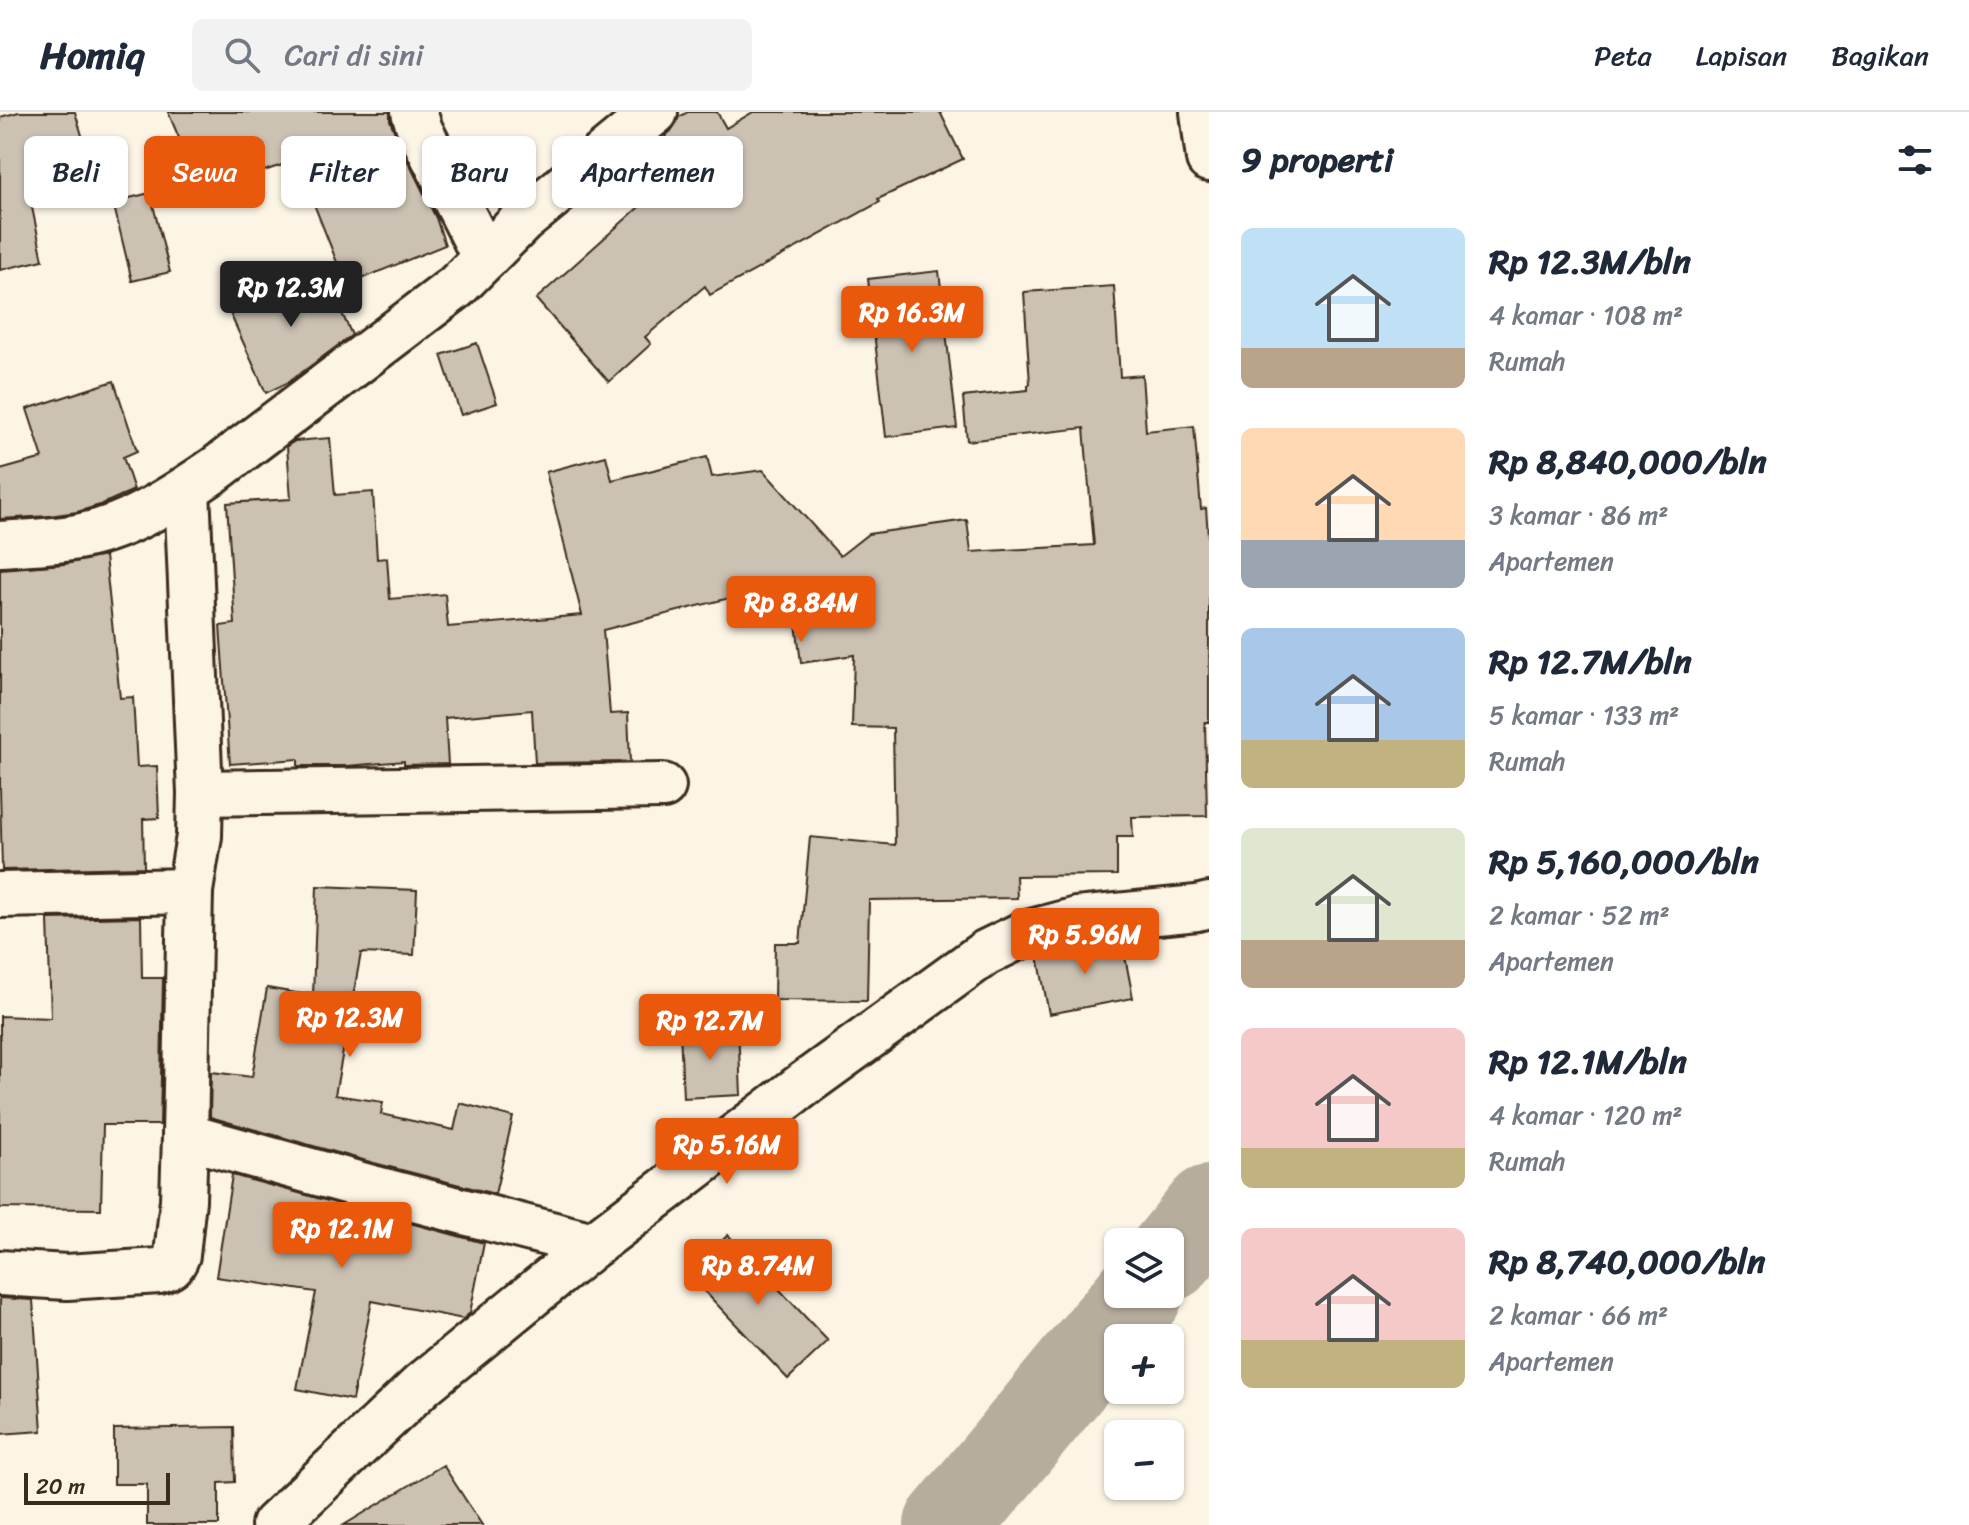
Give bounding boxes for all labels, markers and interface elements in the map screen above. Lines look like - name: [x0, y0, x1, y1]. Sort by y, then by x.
- search box: [192, 19, 752, 91]
- text: Homiq: [40, 22, 144, 89]
- text: Cari di sini: [284, 28, 423, 82]
- text: Peta: [1594, 31, 1652, 80]
- text: Lapisan: [1696, 31, 1787, 80]
- text: Bagikan: [1831, 31, 1929, 80]
- icon: search: [220, 33, 264, 77]
- text: 9 properti: [1241, 130, 1394, 190]
- chip: Beli: [24, 136, 128, 208]
- chip: Sewa: [144, 136, 265, 208]
- chip: Filter: [281, 136, 406, 208]
- chip: Baru: [422, 136, 536, 208]
- chip: Apartemen: [552, 136, 743, 208]
- icon: filters: [1893, 138, 1937, 182]
- text: Rp 12.3M/bln: [1489, 232, 1691, 292]
- icon: home: [1305, 260, 1401, 356]
- pin: Rp 12.3M: [208, 261, 374, 329]
- text: Rp 12.3M: [238, 264, 344, 310]
- pin: Rp 16.3M: [829, 286, 995, 354]
- text: Rp 16.3M: [859, 289, 965, 335]
- text: 4 kamar · 108 m²: [1489, 292, 1683, 338]
- text: Rumah: [1489, 338, 1565, 384]
- text: Rp 8,840,000/bln: [1489, 432, 1767, 492]
- icon: home: [1305, 460, 1401, 556]
- text: 3 kamar · 86 m²: [1489, 492, 1668, 538]
- text: Apartemen: [1489, 538, 1614, 584]
- pin: Rp 8.84M: [718, 576, 884, 644]
- text: Rp 8.84M: [745, 579, 857, 625]
- text: Rp 12.7M/bln: [1489, 632, 1692, 692]
- icon: home: [1305, 660, 1401, 756]
- text: 5 kamar · 133 m²: [1489, 692, 1679, 738]
- text: Rumah: [1489, 738, 1565, 784]
- text: Rp 5,160,000/bln: [1489, 832, 1759, 892]
- icon: home: [1305, 860, 1401, 956]
- text: 2 kamar · 52 m²: [1489, 892, 1670, 938]
- pin: Rp 5.96M: [1002, 908, 1168, 976]
- text: Rp 5.96M: [1029, 911, 1141, 957]
- text: Apartemen: [1489, 938, 1614, 984]
- pin: Rp 12.3M: [267, 991, 433, 1059]
- text: Rp 12.3M: [297, 994, 403, 1040]
- pin: Rp 12.7M: [627, 994, 793, 1062]
- text: Rp 12.7M: [657, 997, 763, 1043]
- text: Rp 12.1M/bln: [1489, 1032, 1687, 1092]
- icon: home: [1305, 1060, 1401, 1156]
- text: 4 kamar · 120 m²: [1489, 1092, 1683, 1138]
- pin: Rp 5.16M: [644, 1118, 810, 1186]
- text: Rp 5.16M: [673, 1121, 781, 1167]
- text: Rumah: [1489, 1138, 1565, 1184]
- pin: Rp 12.1M: [259, 1202, 425, 1270]
- text: Rp 12.1M: [291, 1205, 393, 1251]
- map controls: [1104, 1228, 1184, 1500]
- button: layers: [1104, 1228, 1184, 1308]
- text: Rp 8,740,000/bln: [1489, 1232, 1766, 1292]
- pin: Rp 8.74M: [675, 1239, 841, 1307]
- text: Rp 8.74M: [702, 1242, 814, 1288]
- icon: home: [1305, 1260, 1401, 1356]
- text: 2 kamar · 66 m²: [1489, 1292, 1668, 1338]
- button: +: [1104, 1324, 1184, 1404]
- text: Apartemen: [1489, 1338, 1614, 1384]
- button: −: [1104, 1420, 1184, 1500]
- text: 20 m: [36, 1467, 85, 1506]
- scale bar: [24, 1469, 170, 1505]

